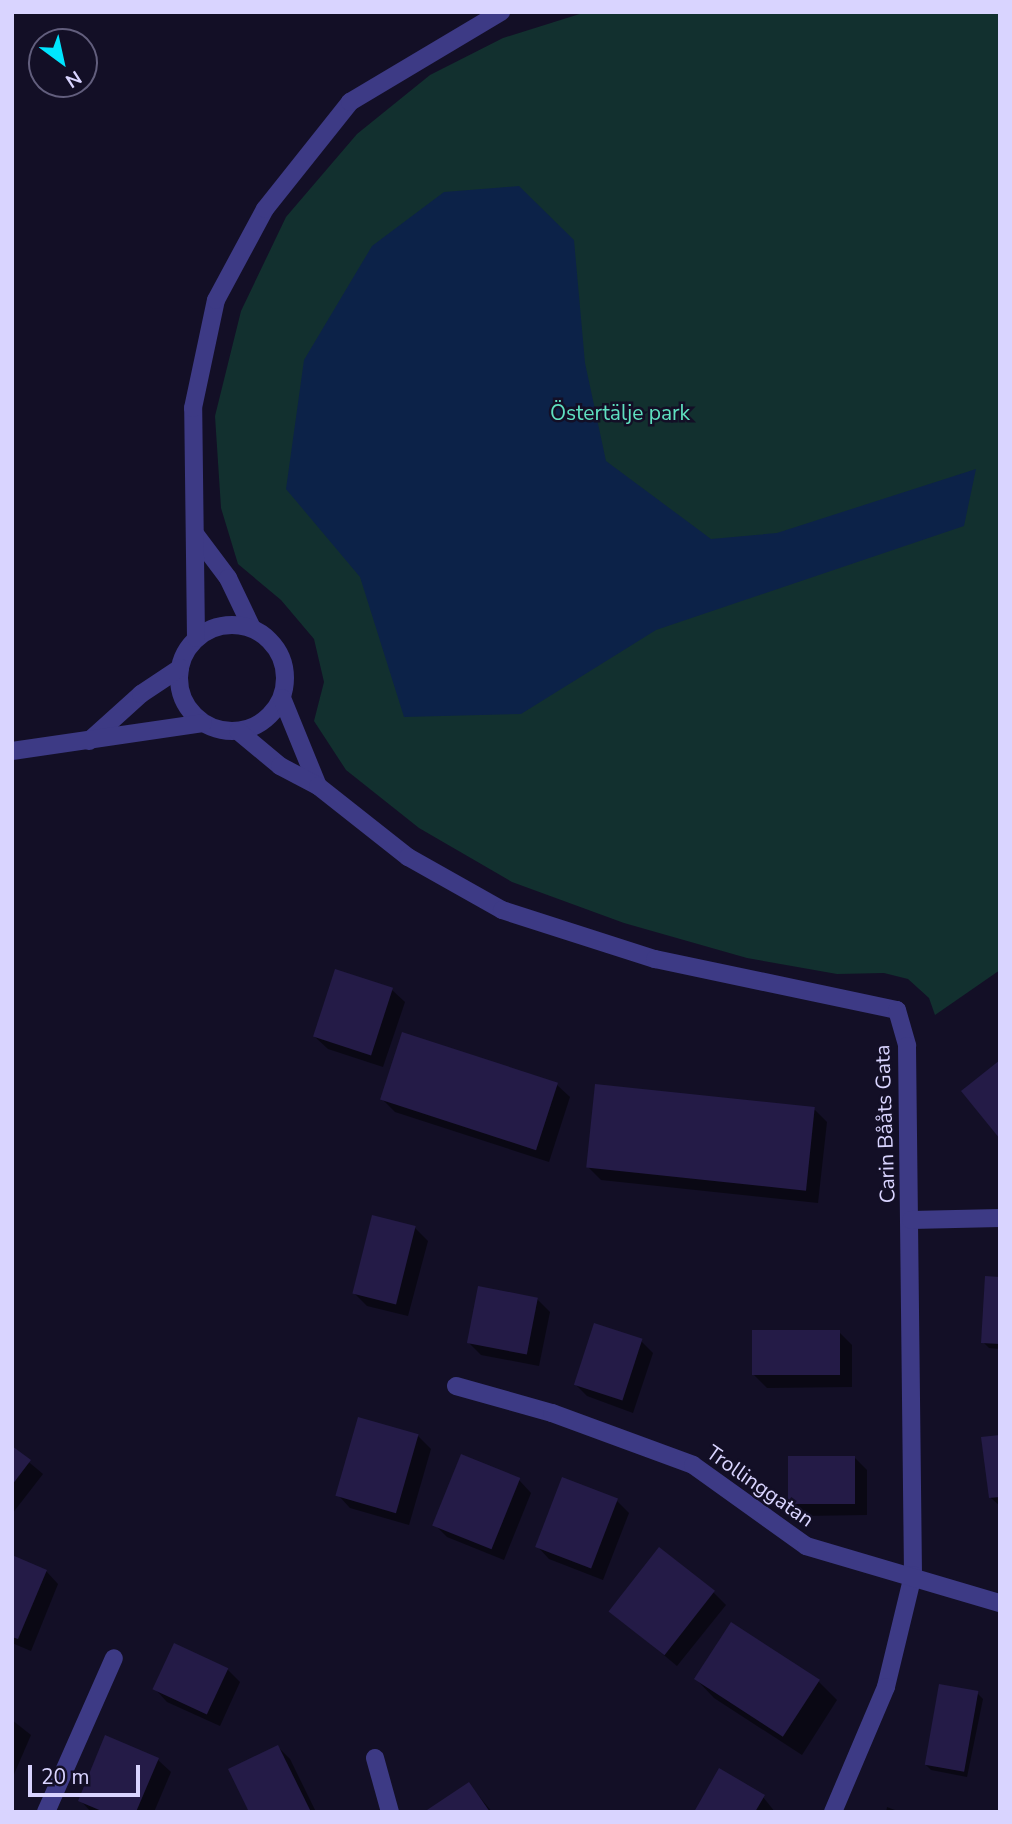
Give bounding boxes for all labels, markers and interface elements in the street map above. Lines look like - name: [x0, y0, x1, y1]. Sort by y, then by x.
- north arrow: [28, 28, 98, 98]
- text: N: [60, 64, 86, 94]
- park label: Östertälje park: [550, 400, 690, 426]
- street label: Carin Bååts Gata: [870, 1044, 900, 1204]
- street label: Trollinggatan: [701, 1440, 819, 1532]
- scale bar: [32, 1750, 144, 1794]
- text: 20 m: [41, 1763, 90, 1791]

